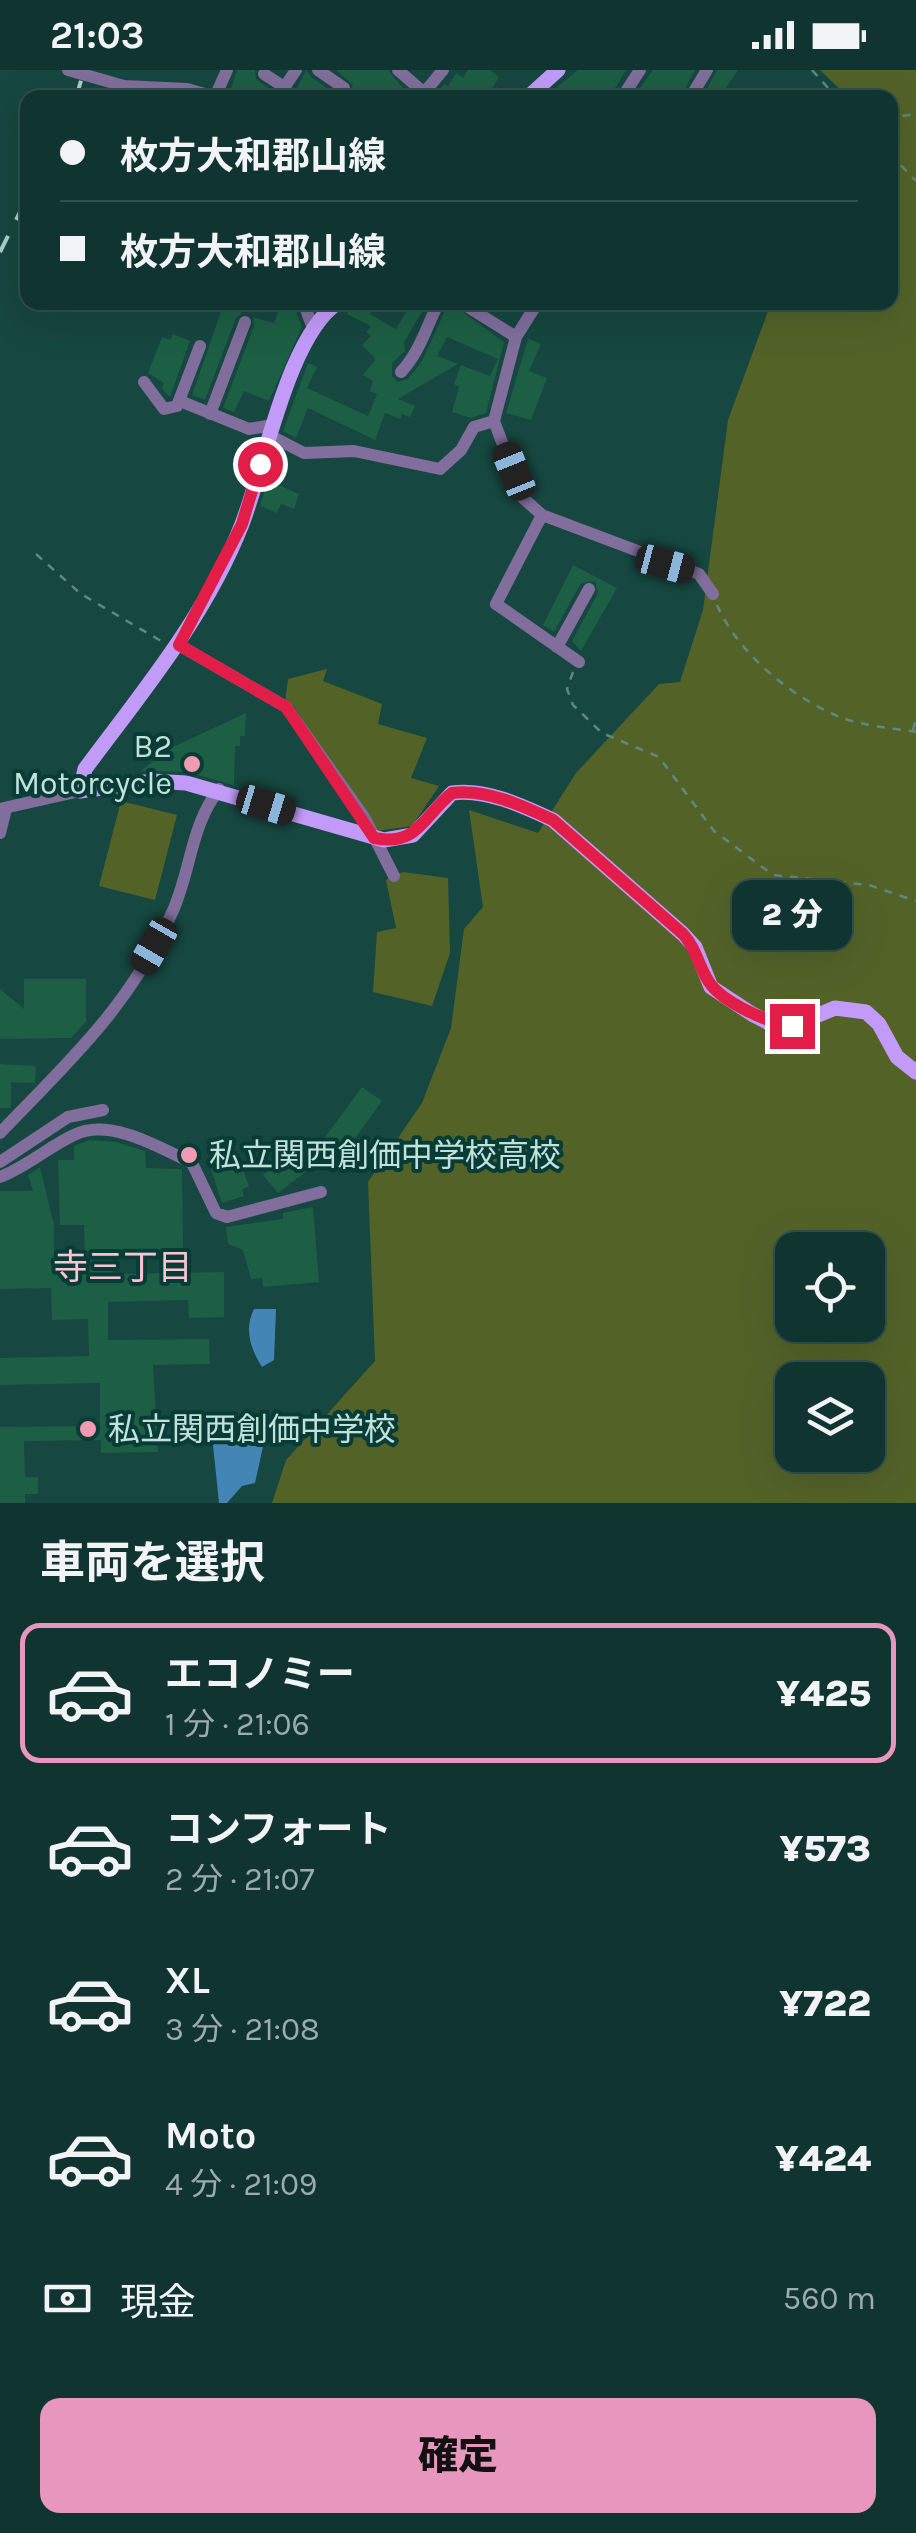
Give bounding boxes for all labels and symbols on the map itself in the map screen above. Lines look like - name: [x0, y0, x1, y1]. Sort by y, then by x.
- car: [489, 438, 539, 504]
- route start: [238, 442, 283, 487]
- car: [632, 542, 698, 586]
- place label: B2 Motorcycle: [13, 728, 172, 802]
- marker: B2 Motorcycle: [181, 753, 203, 775]
- car: [233, 782, 299, 828]
- callout: 2 分: [732, 881, 852, 951]
- car: [126, 913, 182, 979]
- route end: [770, 1004, 815, 1049]
- place label: 私立関西創価中学校高校: [209, 1137, 561, 1174]
- marker: 私立関西創価中学校高校: [178, 1144, 200, 1166]
- district label: 寺三丁目: [53, 1247, 193, 1288]
- place label: 私立関西創価中学校: [108, 1411, 396, 1448]
- marker: 私立関西創価中学校: [77, 1418, 99, 1440]

